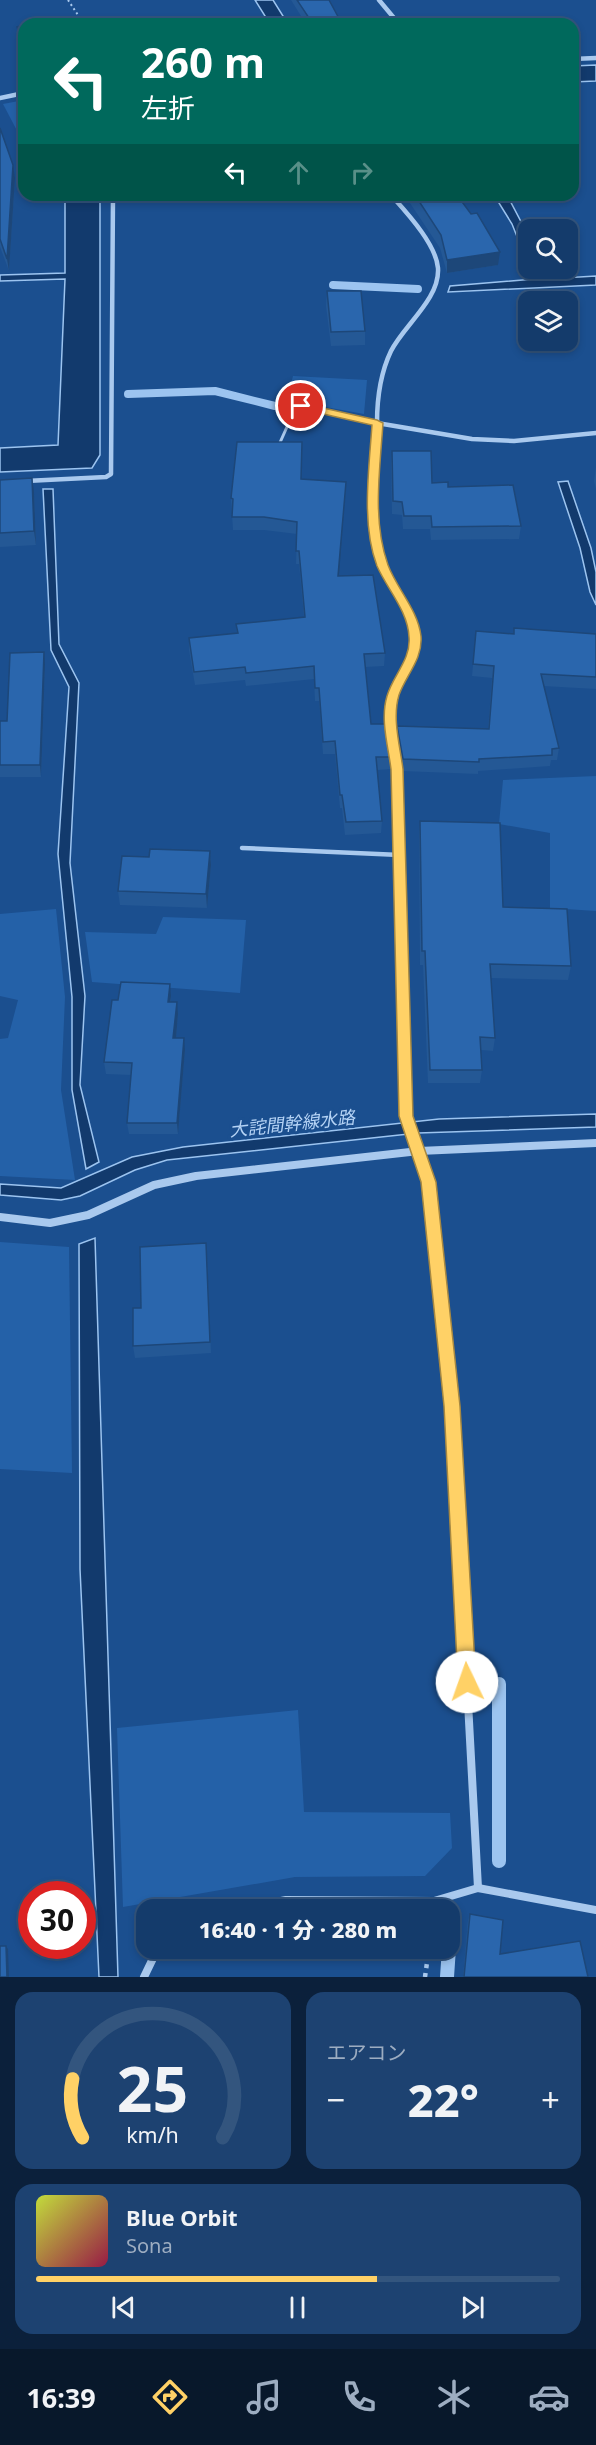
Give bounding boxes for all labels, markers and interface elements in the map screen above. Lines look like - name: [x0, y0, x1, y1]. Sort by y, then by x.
- text: 260 m: [141, 33, 265, 90]
- icon: left: [42, 42, 120, 120]
- text: 左折: [141, 89, 195, 126]
- icon: left: [219, 156, 252, 189]
- icon: ahead: [282, 156, 315, 189]
- icon: right: [345, 156, 378, 189]
- map controls: [518, 219, 578, 351]
- button: search: [518, 219, 578, 279]
- button: layers: [518, 291, 578, 351]
- pin: [275, 380, 326, 431]
- icon: arrive: [284, 389, 317, 422]
- water label: 大詫間幹線水路: [228, 1104, 358, 1142]
- position arrow: [435, 1650, 499, 1714]
- speed limit sign: 30: [18, 1881, 96, 1959]
- text: 16:40 · 1 分 · 280 m: [199, 1914, 397, 1944]
- text: エアコン: [327, 2039, 407, 2066]
- text: 25: [117, 2045, 188, 2130]
- text: 22°: [408, 2069, 479, 2130]
- text: −: [327, 2077, 345, 2122]
- text: +: [541, 2077, 560, 2122]
- text: km/h: [126, 2120, 179, 2149]
- text: Blue Orbit: [126, 2202, 238, 2232]
- text: Sona: [126, 2232, 173, 2259]
- icon: previous: [107, 2291, 140, 2324]
- icon: pause: [281, 2291, 314, 2324]
- icon: next: [456, 2291, 489, 2324]
- icon: directions: [149, 2376, 191, 2418]
- icon: music: [243, 2376, 285, 2418]
- icon: phone: [338, 2376, 380, 2418]
- icon: climate: [433, 2376, 475, 2418]
- icon: car: [528, 2376, 570, 2418]
- text: 16:39: [26, 2379, 96, 2416]

